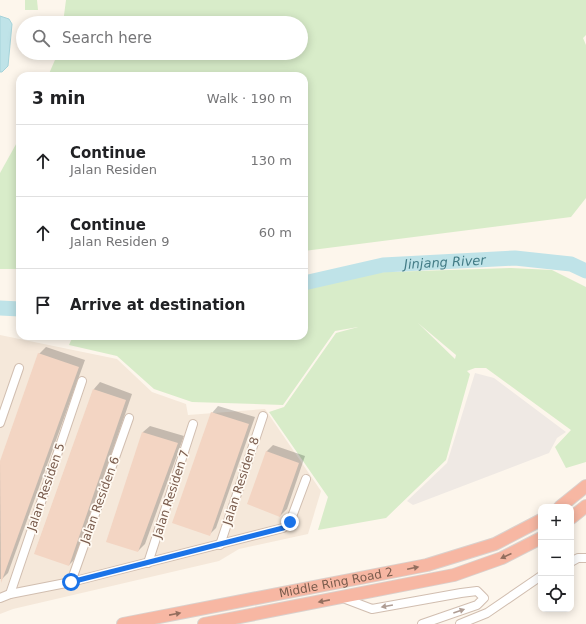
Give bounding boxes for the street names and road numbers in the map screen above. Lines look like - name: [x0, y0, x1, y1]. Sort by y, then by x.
- street label: Jalan Residen 8: [220, 435, 262, 528]
- street label: Jalan Residen 5: [24, 441, 68, 534]
- street label: Jalan Residen 7: [150, 448, 192, 541]
- street label: Jalan Residen 6: [77, 454, 122, 546]
- street label: Middle Ring Road 2: [278, 565, 394, 601]

